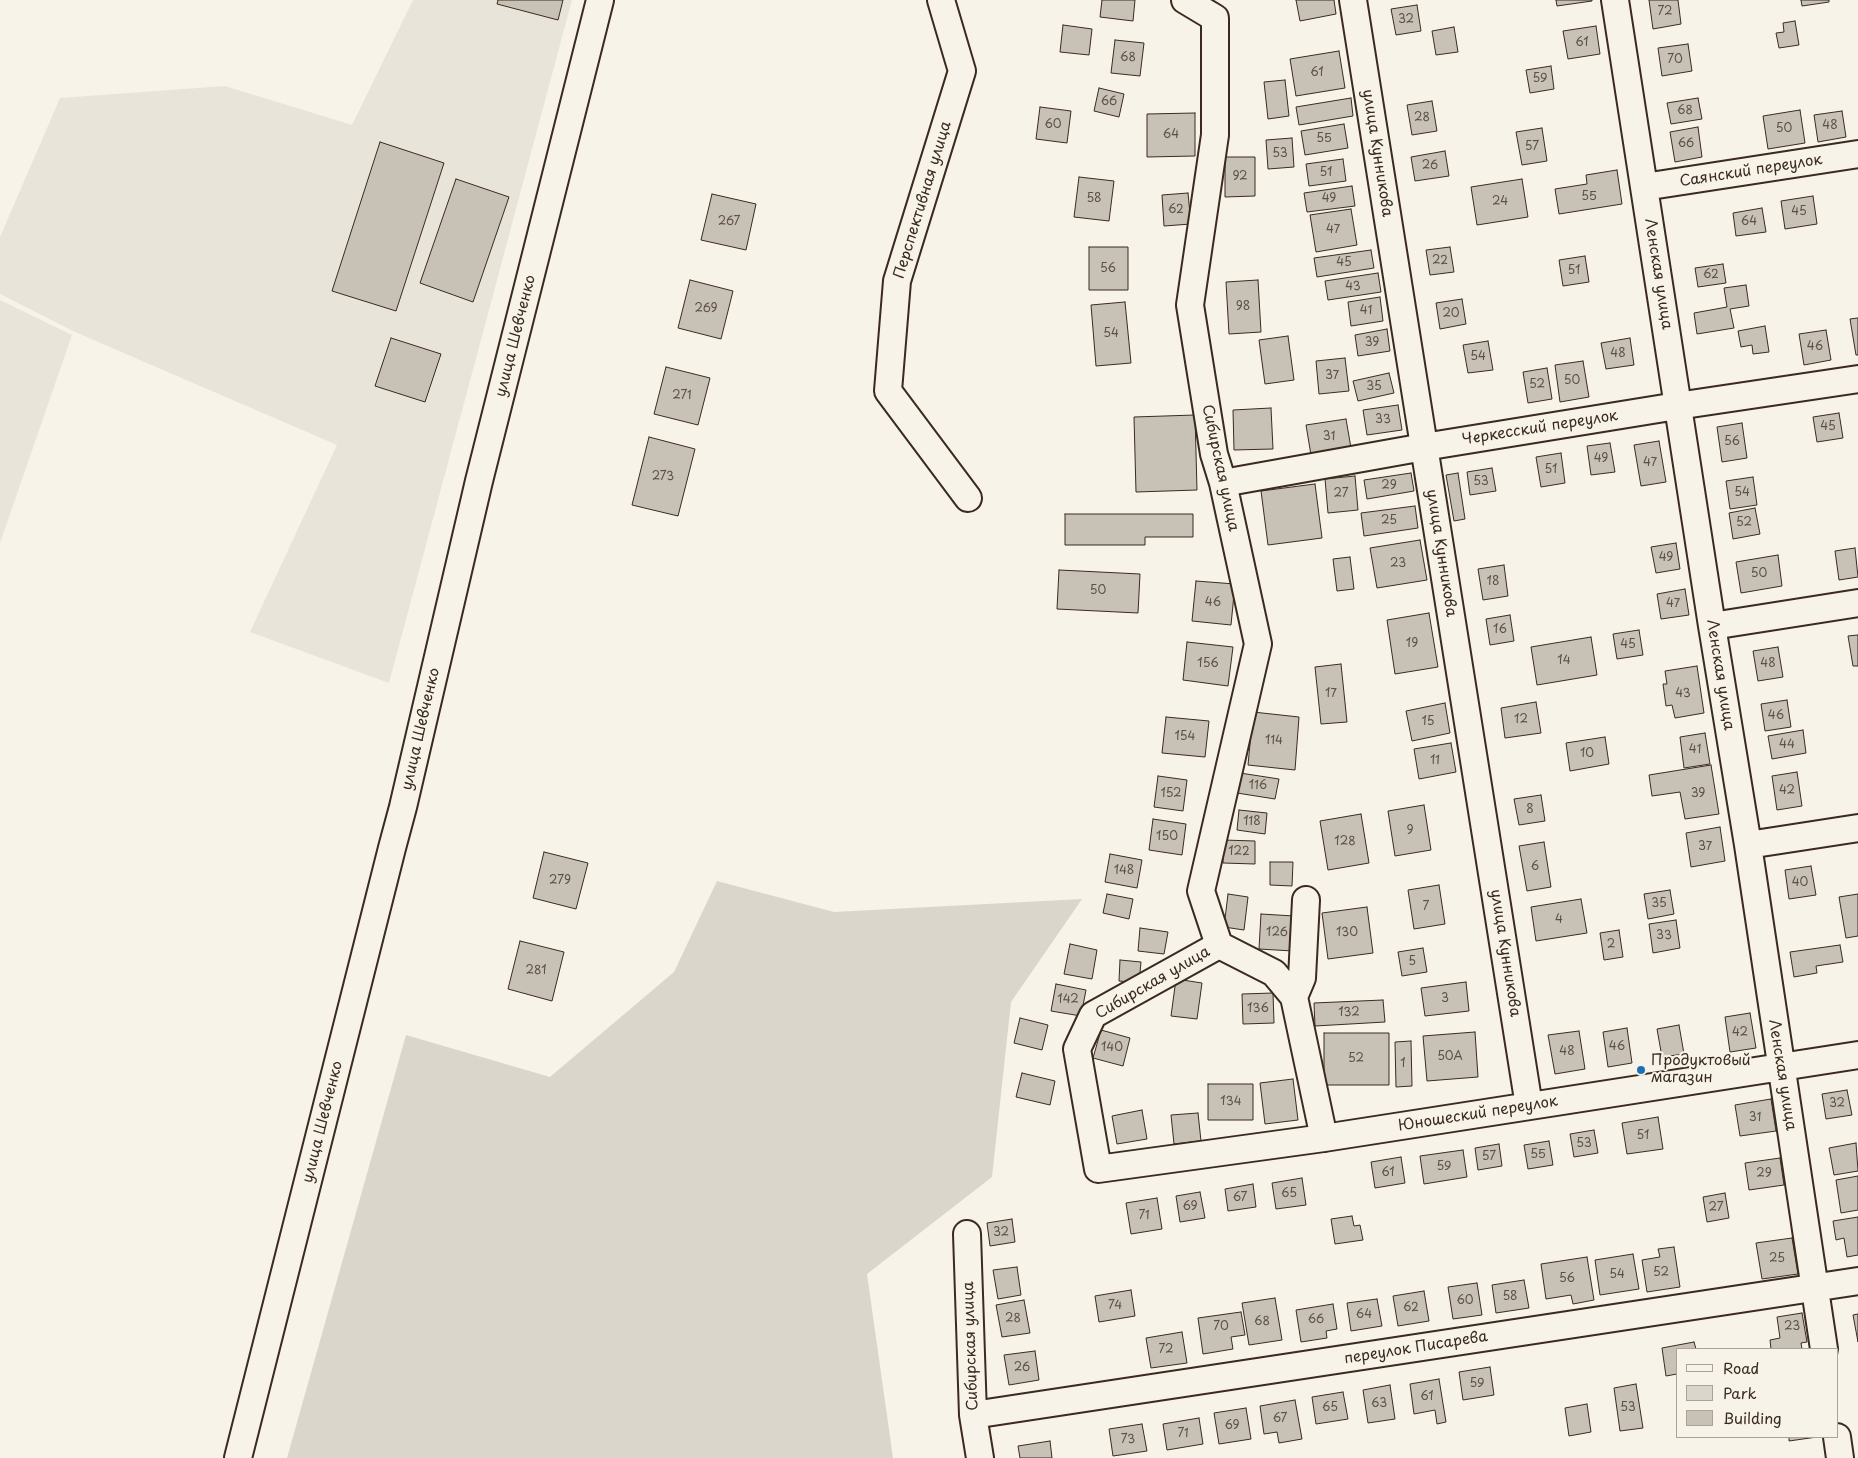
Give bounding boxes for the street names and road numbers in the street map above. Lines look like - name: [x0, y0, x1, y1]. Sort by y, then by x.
- street label: улица Кунникова: [1358, 88, 1396, 218]
- street label: Перспективная улица: [890, 119, 956, 281]
- street label: Саянский переулок: [1678, 151, 1824, 191]
- street label: Ленская улица: [1640, 217, 1676, 331]
- street label: улица Шевченко: [492, 273, 540, 399]
- street label: Сибирская улица: [1198, 403, 1242, 533]
- street label: Черкесский переулок: [1461, 407, 1619, 449]
- street label: улица Кунникова: [1422, 488, 1460, 618]
- street label: Ленская улица: [1702, 618, 1738, 732]
- street label: улица Шевченко: [398, 666, 444, 792]
- street label: улица Кунникова: [1486, 888, 1524, 1018]
- street label: Сибирская улица: [1093, 943, 1213, 1023]
- street label: Ленская улица: [1764, 1018, 1800, 1132]
- street label: улица Шевченко: [299, 1059, 347, 1185]
- street label: Юношеский переулок: [1397, 1092, 1559, 1136]
- street label: Сибирская улица: [960, 1281, 982, 1411]
- street label: переулок Писарева: [1343, 1328, 1489, 1368]

